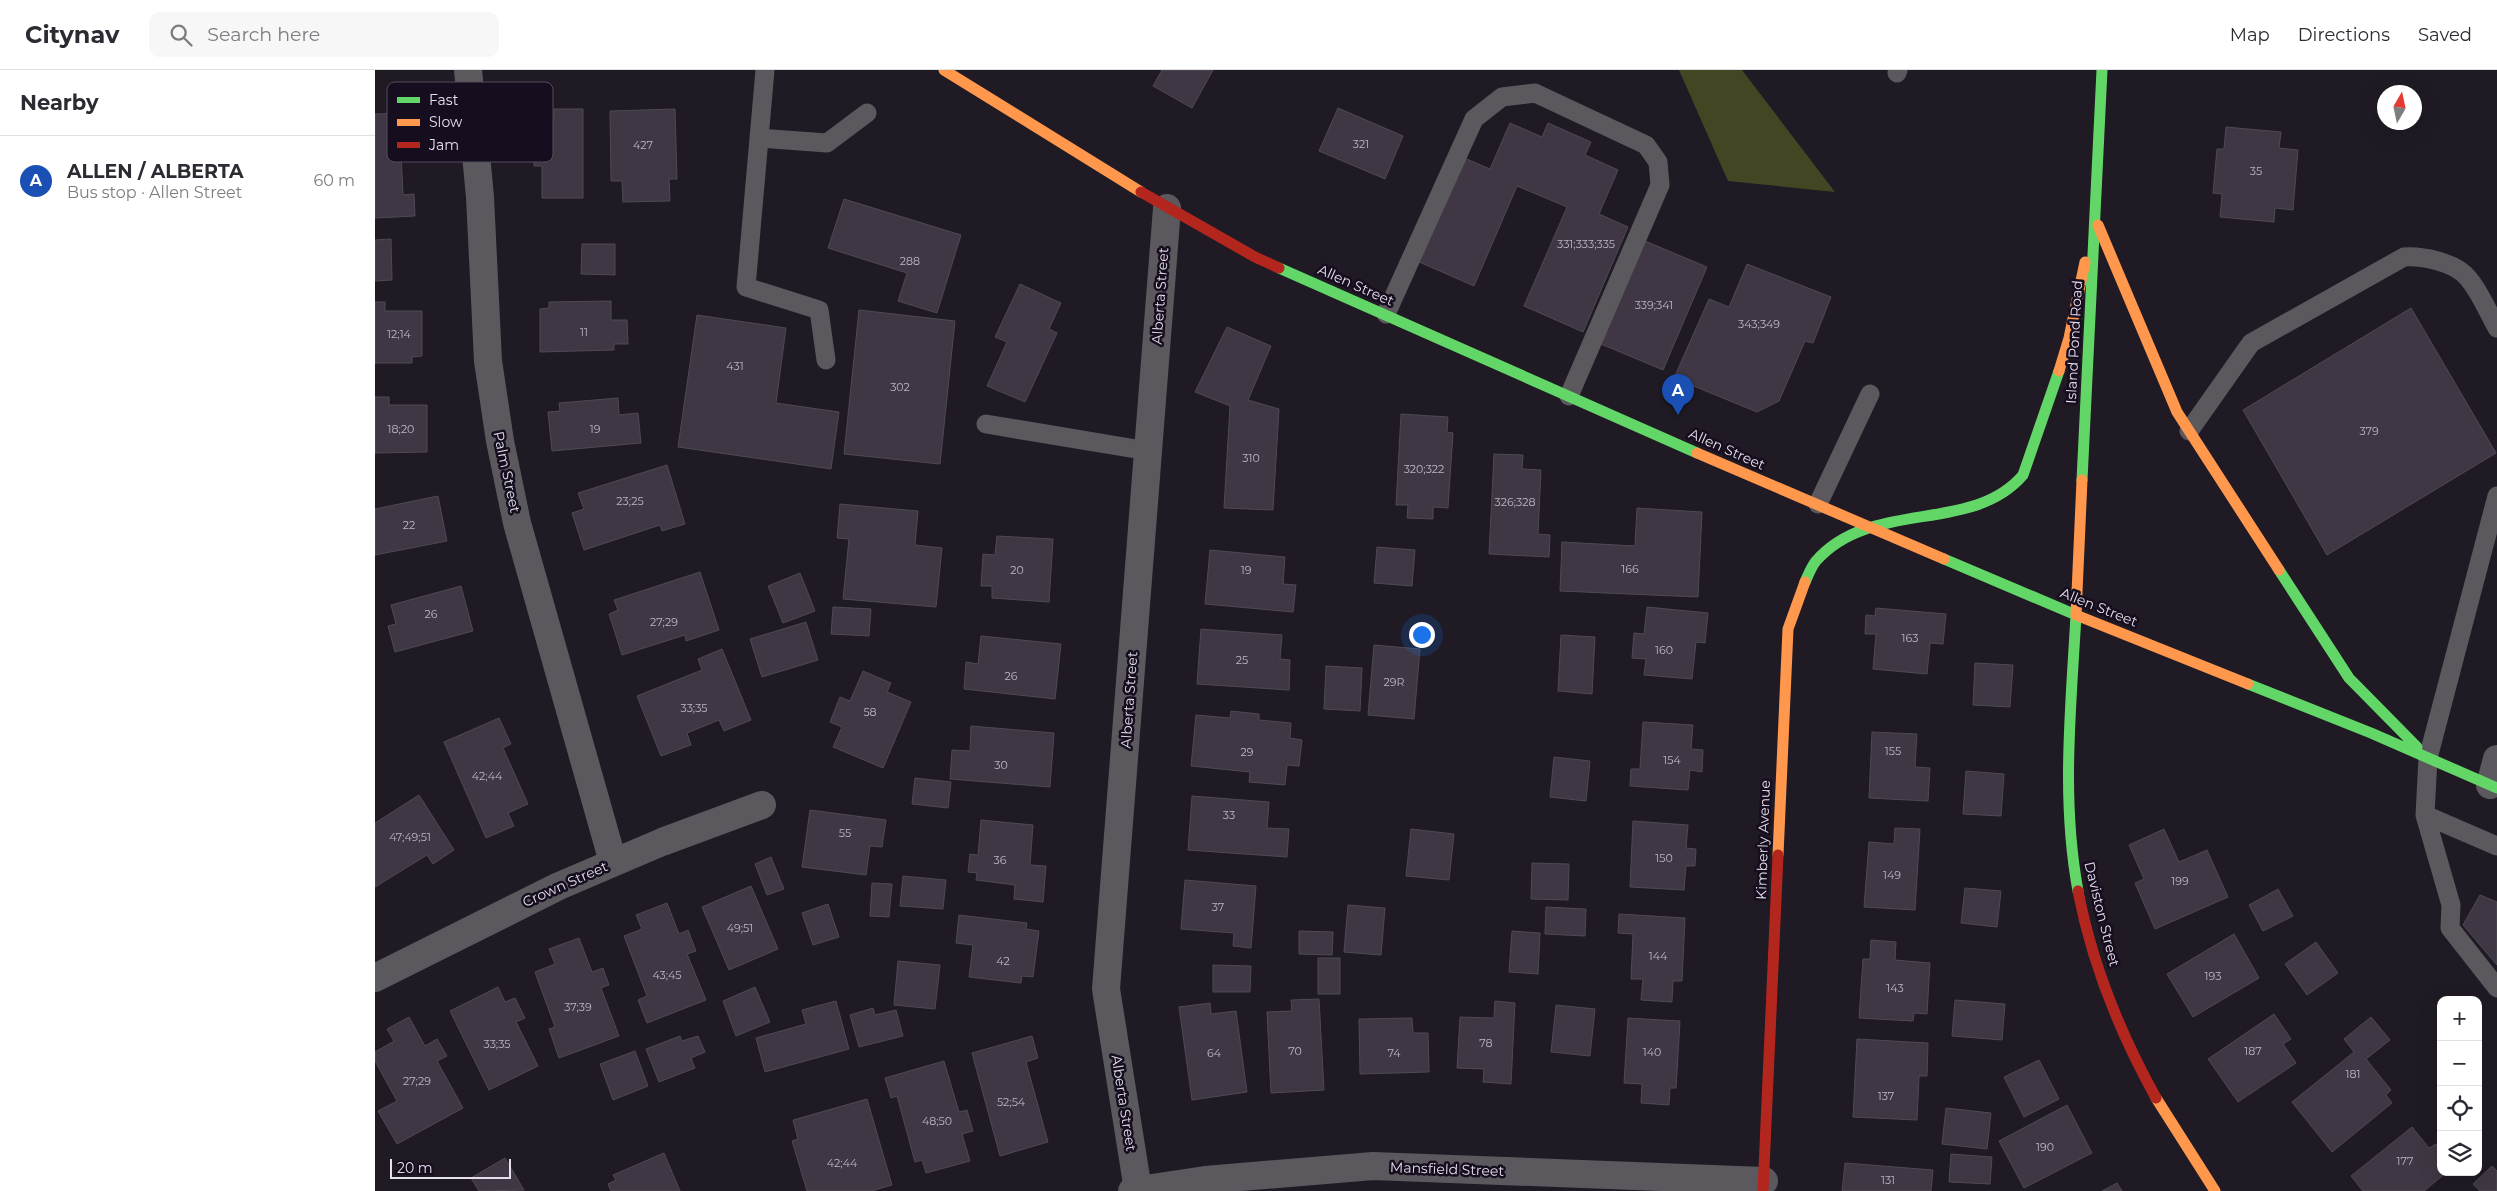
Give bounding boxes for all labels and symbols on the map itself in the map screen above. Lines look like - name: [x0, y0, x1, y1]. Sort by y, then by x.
- legend: [387, 82, 553, 162]
- north arrow: [2377, 85, 2422, 130]
- text: Fast: [429, 91, 459, 109]
- text: Slow: [429, 113, 463, 131]
- text: Jam: [428, 136, 459, 154]
- house number: 321: [1353, 137, 1369, 151]
- house number: 427: [633, 138, 653, 152]
- house number: 35: [2250, 164, 2262, 178]
- house number: 331;333;335: [1557, 237, 1615, 251]
- street label: Alberta Street: [1148, 247, 1172, 345]
- house number: 288: [900, 254, 920, 268]
- street label: Allen Street: [1315, 260, 1397, 310]
- street label: Island Pond Road: [2062, 280, 2086, 404]
- house number: 339;341: [1635, 298, 1673, 312]
- house number: 343;349: [1738, 317, 1780, 331]
- house number: 11: [580, 325, 588, 339]
- house number: 12;14: [387, 327, 412, 341]
- house number: 431: [726, 359, 744, 373]
- pin: A: [1662, 374, 1694, 415]
- house number: 302: [890, 380, 910, 394]
- house number: 18;20: [388, 422, 414, 436]
- house number: 19: [590, 422, 601, 436]
- street label: Allen Street: [1686, 424, 1768, 474]
- house number: 379: [2359, 424, 2379, 438]
- street label: Palm Street: [490, 430, 524, 515]
- house number: 310: [1242, 451, 1260, 465]
- house number: 320;322: [1404, 462, 1444, 476]
- house number: 23;25: [616, 494, 644, 508]
- house number: 326;328: [1495, 495, 1535, 509]
- house number: 22: [403, 518, 415, 532]
- house number: 166: [1621, 562, 1639, 576]
- house number: 20: [1010, 563, 1024, 577]
- house number: 19: [1241, 563, 1252, 577]
- street label: Allen Street: [2058, 583, 2140, 631]
- house number: 26: [425, 607, 438, 621]
- house number: 27;29: [650, 615, 678, 629]
- your location: [1409, 622, 1435, 648]
- house number: 163: [1902, 631, 1918, 645]
- house number: 160: [1655, 643, 1673, 657]
- street label: Alberta Street: [1117, 651, 1141, 749]
- house number: 25: [1236, 653, 1248, 667]
- house number: 26: [1005, 669, 1018, 683]
- house number: 29R: [1384, 675, 1404, 689]
- house number: 33;35: [680, 701, 708, 715]
- house number: 58: [863, 705, 877, 719]
- house number: 155: [1885, 744, 1901, 758]
- house number: 29: [1241, 745, 1254, 759]
- house number: 154: [1663, 753, 1681, 767]
- house number: 30: [994, 758, 1008, 772]
- house number: 42;44: [472, 769, 503, 783]
- street label: Kimberly Avenue: [1752, 780, 1774, 900]
- house number: 33: [1223, 808, 1235, 822]
- house number: 55: [839, 826, 851, 840]
- house number: 47;49;51: [389, 830, 431, 844]
- house number: 150: [1655, 851, 1673, 865]
- house number: 36: [994, 853, 1007, 867]
- street label: Crown Street: [519, 857, 611, 911]
- street label: Daviston Street: [2080, 860, 2124, 969]
- house number: 149: [1883, 868, 1901, 882]
- house number: 199: [2171, 874, 2189, 888]
- house number: 37: [1212, 900, 1224, 914]
- house number: 49;51: [727, 921, 753, 935]
- house number: 144: [1649, 949, 1668, 963]
- house number: 42: [996, 954, 1010, 968]
- house number: 43;45: [652, 968, 682, 982]
- house number: 193: [2205, 969, 2221, 983]
- house number: 143: [1886, 981, 1904, 995]
- house number: 37;39: [564, 1000, 592, 1014]
- house number: 78: [1479, 1036, 1493, 1050]
- house number: 33;35: [483, 1037, 511, 1051]
- house number: 70: [1288, 1044, 1302, 1058]
- house number: 187: [2244, 1044, 2262, 1058]
- house number: 140: [1643, 1045, 1661, 1059]
- house number: 64: [1207, 1046, 1222, 1060]
- house number: 74: [1387, 1046, 1401, 1060]
- street label: Alberta Street: [1108, 1054, 1141, 1153]
- house number: 181: [2346, 1067, 2360, 1081]
- house number: 27;29: [403, 1074, 431, 1088]
- house number: 137: [1878, 1089, 1894, 1103]
- house number: 52;54: [997, 1095, 1026, 1109]
- house number: 48;50: [922, 1114, 952, 1128]
- house number: 190: [2036, 1140, 2054, 1154]
- house number: 177: [2397, 1154, 2413, 1168]
- scale bar: [390, 1156, 511, 1179]
- house number: 42;44: [827, 1156, 858, 1170]
- street label: Mansfield Street: [1390, 1158, 1505, 1180]
- house number: 131: [1881, 1173, 1895, 1187]

